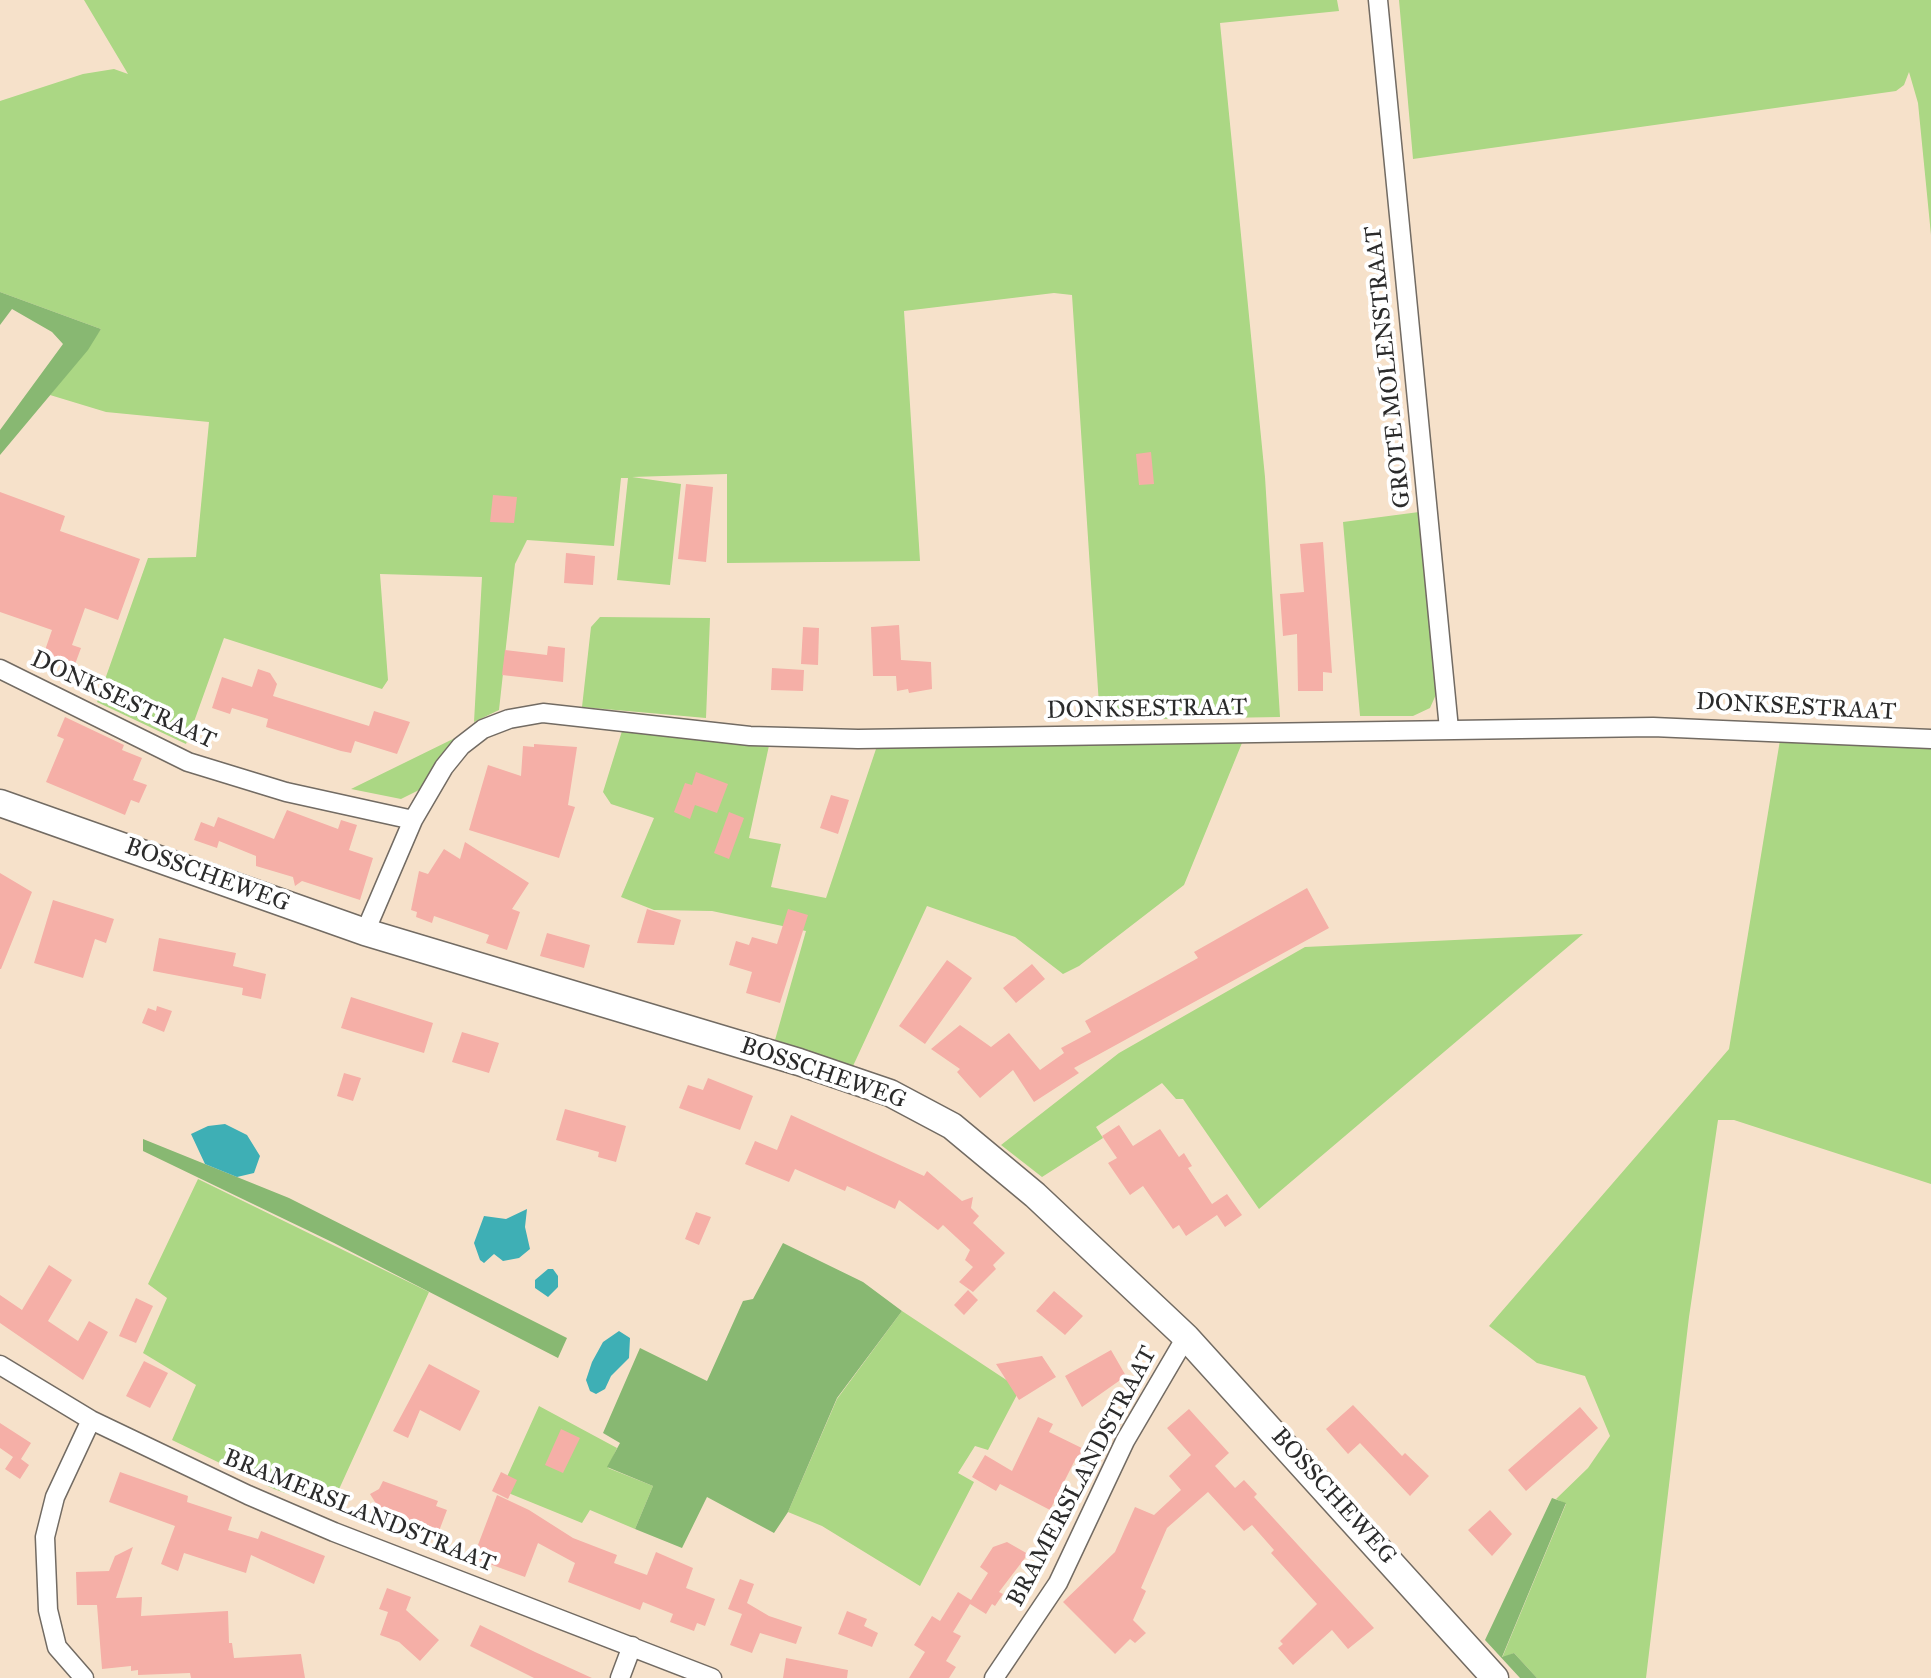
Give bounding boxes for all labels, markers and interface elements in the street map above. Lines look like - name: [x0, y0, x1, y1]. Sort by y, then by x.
- street label: GROTE MOLENSTRAAT: [1360, 224, 1418, 510]
- street label: DONKSESTRAAT: [26, 646, 220, 756]
- street label: DONKSESTRAAT: [1695, 688, 1897, 728]
- street label: DONKSESTRAAT: [1046, 694, 1248, 726]
- street label: BOSSCHEWEG: [121, 833, 293, 919]
- street label: BOSSCHEWEG: [736, 1032, 910, 1116]
- street label: BRAMERSLANDSTRAAT: [1002, 1342, 1164, 1612]
- street label: BOSSCHEWEG: [1264, 1423, 1402, 1571]
- street label: BRAMERSLANDSTRAAT: [219, 1444, 499, 1580]

